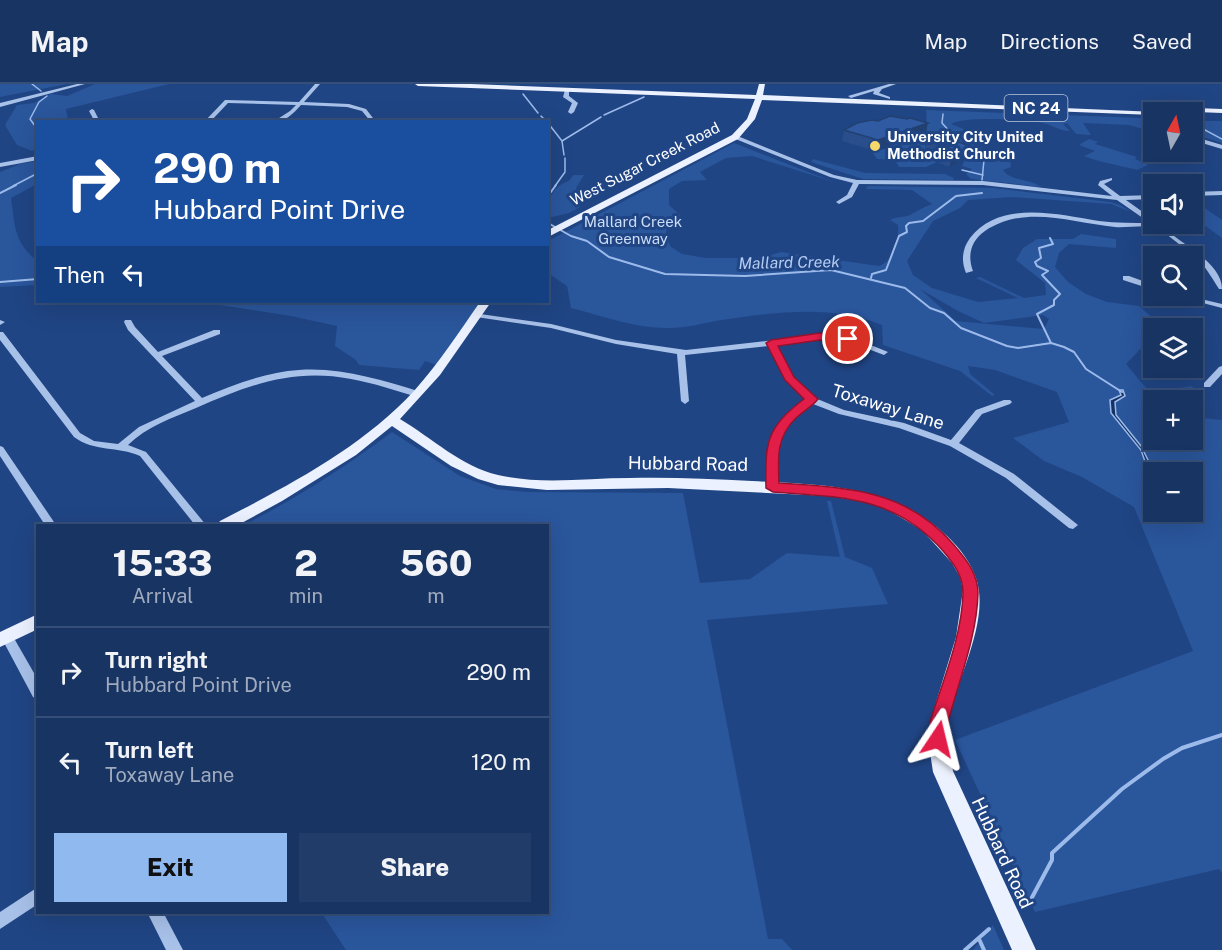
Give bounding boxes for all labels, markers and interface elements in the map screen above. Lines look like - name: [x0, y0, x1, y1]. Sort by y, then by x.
- text: Map: [30, 25, 89, 58]
- text: Map: [925, 29, 967, 54]
- text: Directions: [1000, 29, 1099, 54]
- text: Saved: [1132, 29, 1192, 54]
- road number: NC 24: [1004, 95, 1068, 121]
- north arrow: [1143, 102, 1203, 162]
- map controls: [1143, 102, 1203, 522]
- street label: West Sugar Creek Road: [567, 118, 722, 209]
- place label: University City United Methodist Church: [887, 128, 1043, 162]
- marker: University City United Methodist Church: [868, 139, 882, 153]
- text: 290 m: [153, 143, 281, 192]
- icon: right: [54, 144, 132, 222]
- button: sound: [1143, 174, 1203, 234]
- text: Hubbard Point Drive: [153, 193, 405, 225]
- park label: Mallard Creek Greenway: [584, 213, 682, 247]
- button: search: [1143, 246, 1203, 306]
- water label: Mallard Creek: [738, 252, 840, 273]
- icon: left: [117, 258, 150, 291]
- text: Then: [54, 262, 105, 288]
- pin: [822, 313, 873, 364]
- button: layers: [1143, 318, 1203, 378]
- icon: arrive: [831, 322, 864, 355]
- street label: Toxaway Lane: [829, 379, 947, 434]
- button: +: [1143, 390, 1203, 450]
- street label: Hubbard Road: [628, 452, 748, 475]
- button: −: [1143, 462, 1203, 522]
- text: 15:33: [113, 542, 213, 584]
- text: 2: [294, 542, 318, 584]
- text: 560: [400, 542, 472, 584]
- text: Arrival: [132, 584, 193, 608]
- text: min: [289, 584, 323, 608]
- text: m: [427, 584, 445, 608]
- text: Turn right: [105, 647, 208, 673]
- icon: right: [54, 656, 87, 689]
- text: 290 m: [466, 659, 531, 685]
- text: Hubbard Point Drive: [105, 673, 292, 697]
- position arrow: [906, 707, 970, 771]
- text: Turn left: [105, 737, 194, 763]
- icon: left: [54, 746, 87, 779]
- text: 120 m: [471, 749, 531, 775]
- text: Toxaway Lane: [105, 763, 234, 787]
- street label: Hubbard Road: [968, 794, 1037, 912]
- button: Exit: [54, 833, 287, 902]
- button: Share: [299, 833, 531, 902]

